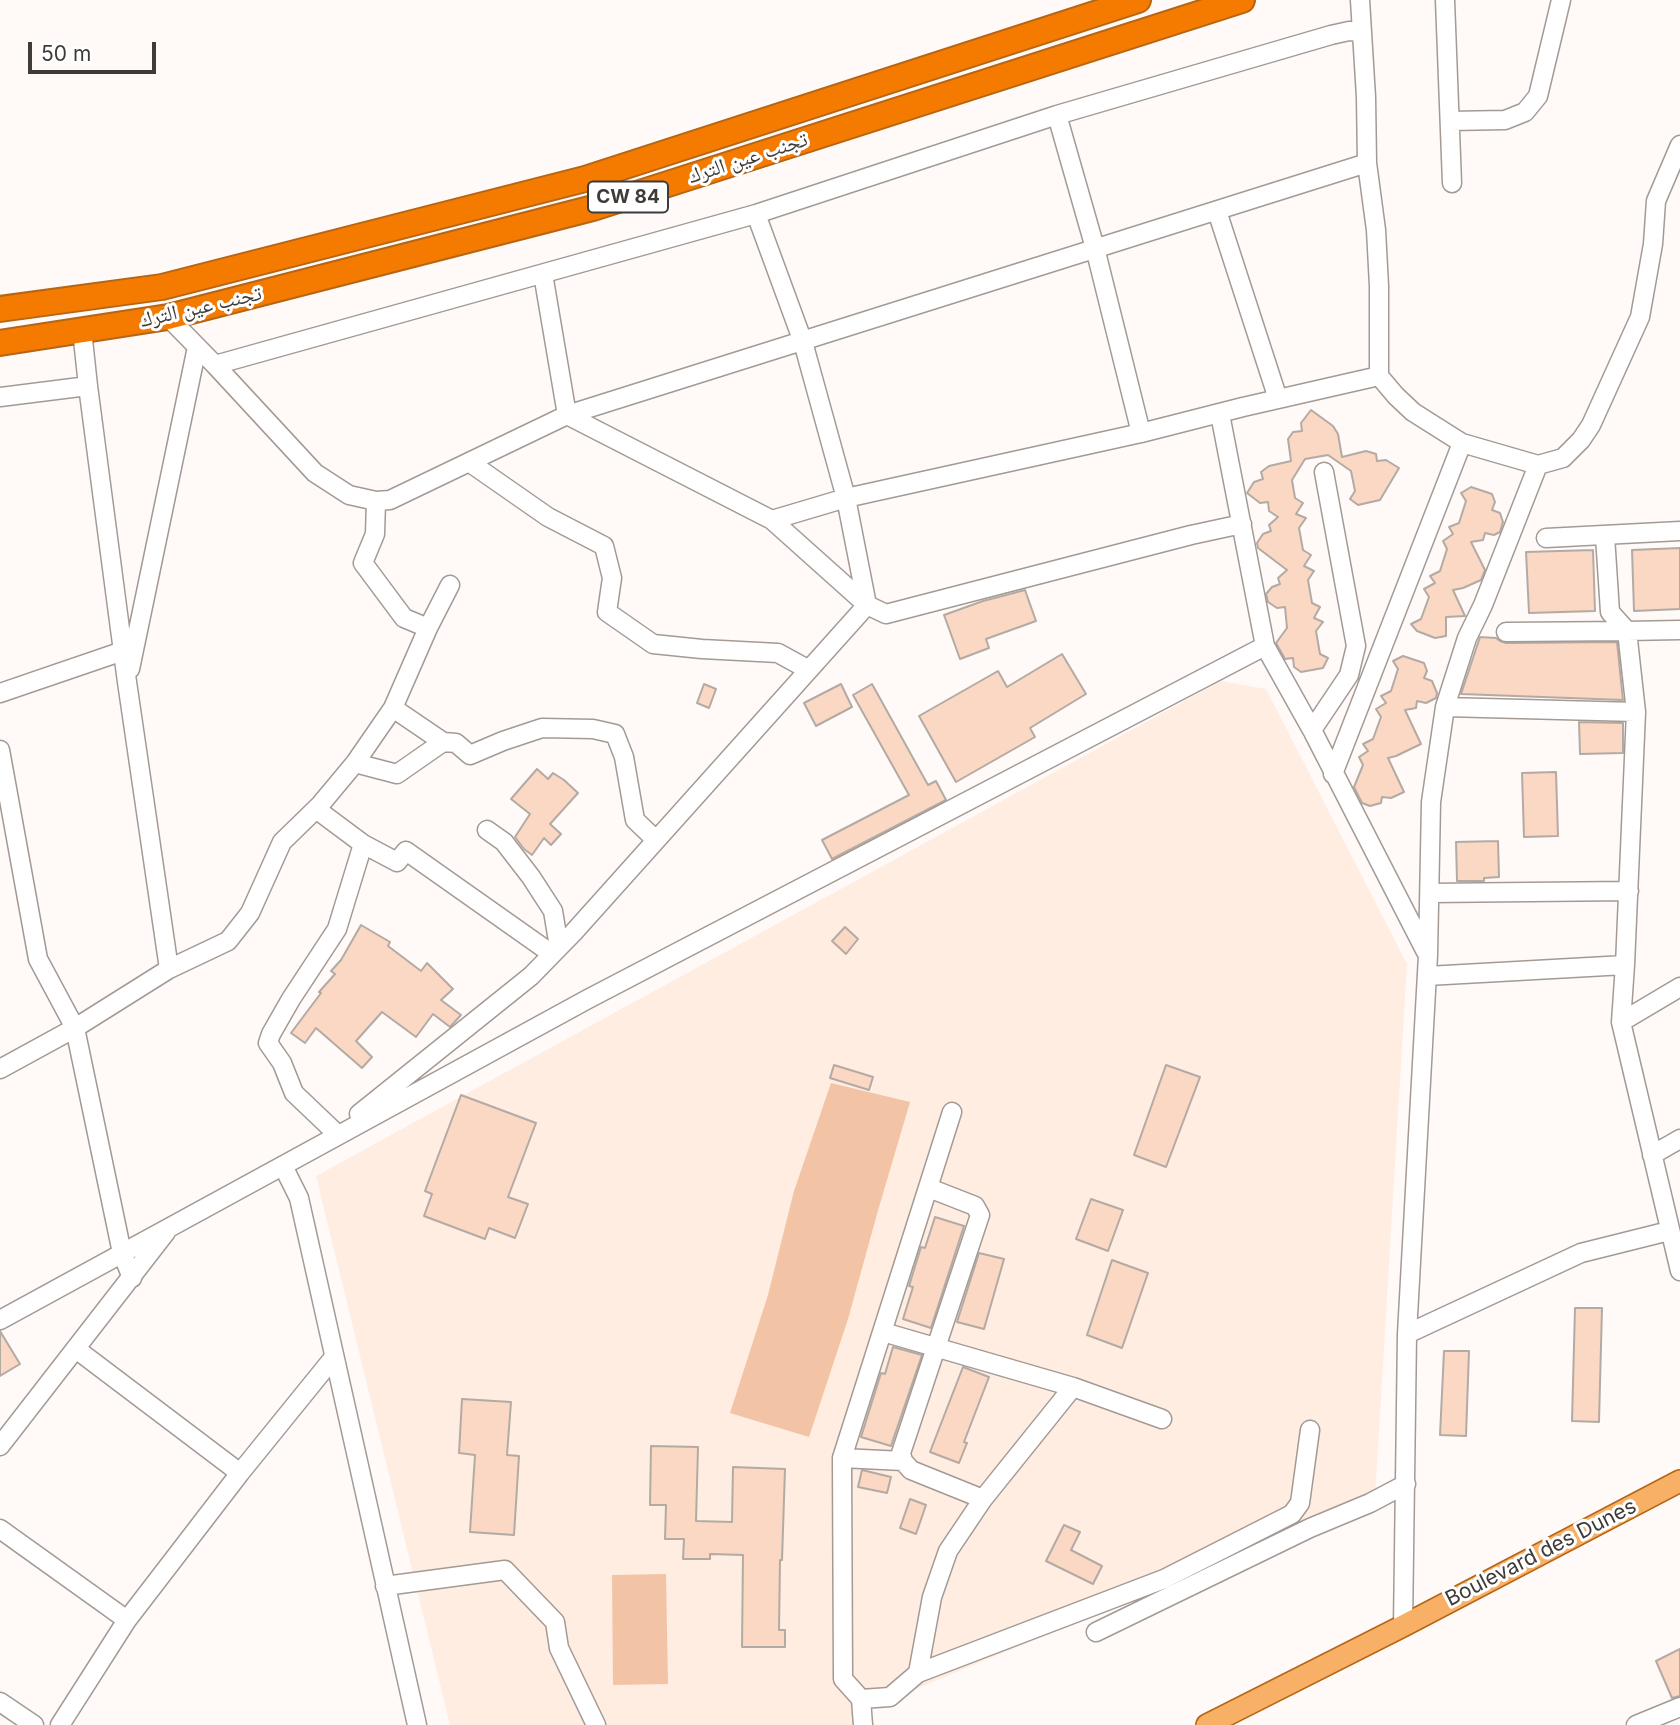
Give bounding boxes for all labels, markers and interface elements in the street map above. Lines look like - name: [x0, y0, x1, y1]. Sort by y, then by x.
- scale bar: [32, 28, 159, 72]
- text: 50 m: [41, 41, 91, 66]
- street label: تجنب عين الترك: [685, 127, 811, 189]
- road number: CW 84: [588, 182, 668, 212]
- street label: تجنب عين الترك: [138, 281, 264, 333]
- street label: Boulevard des Dunes: [1441, 1494, 1641, 1612]

